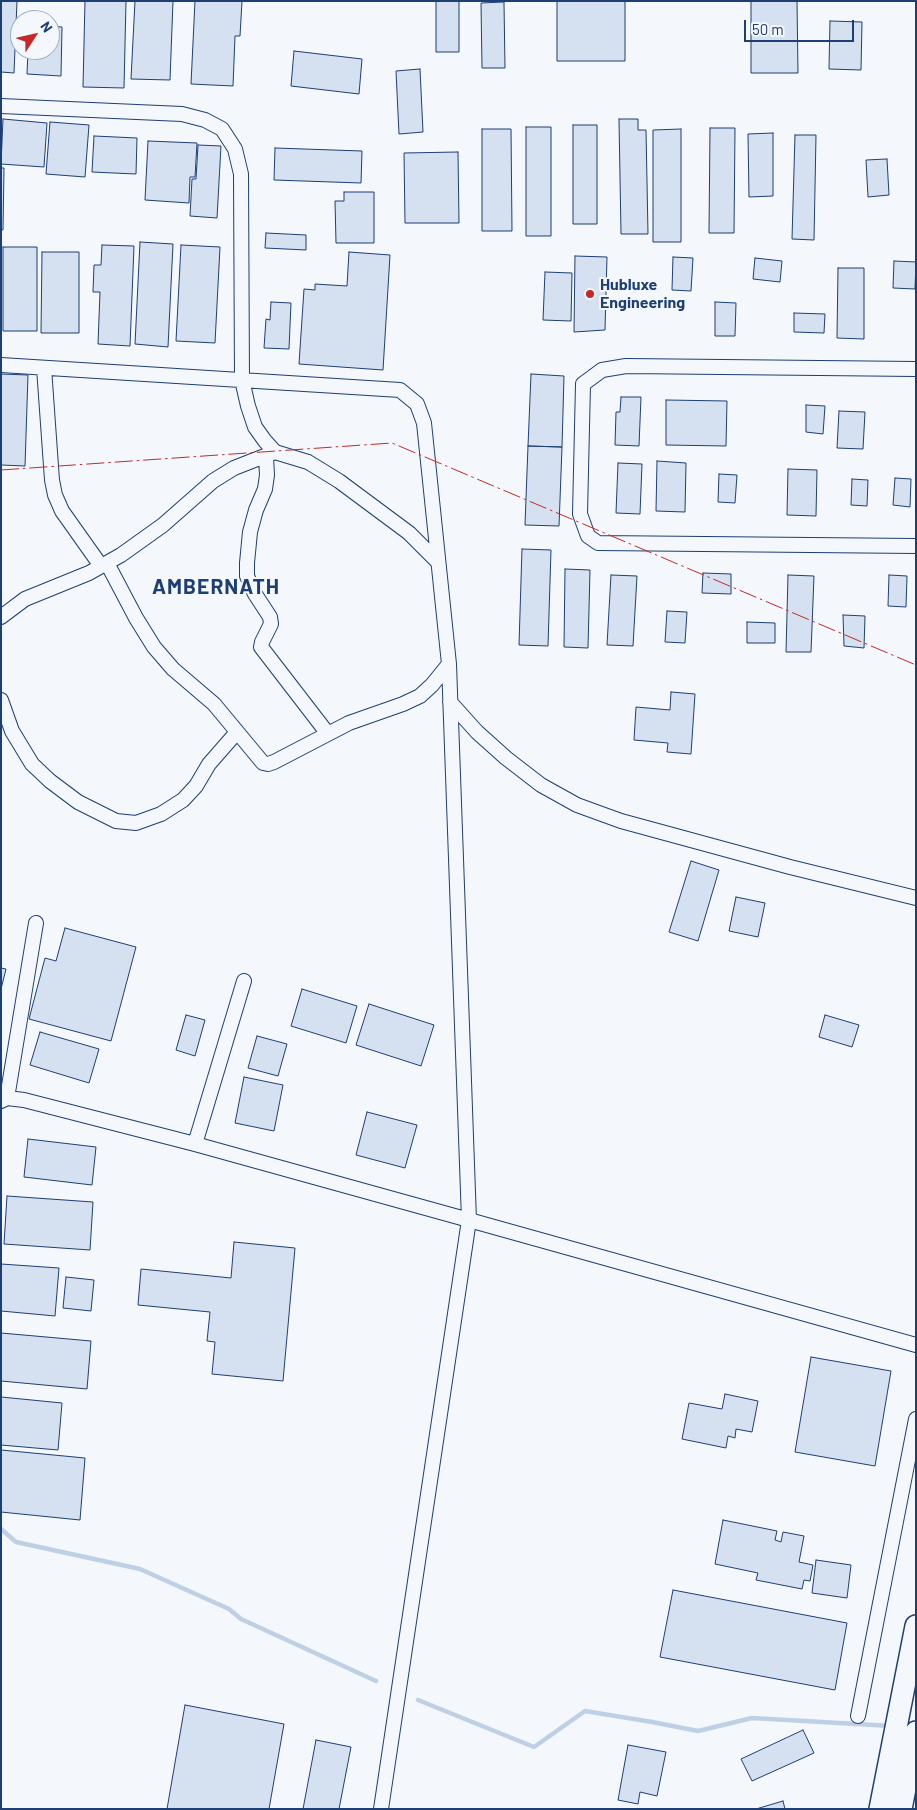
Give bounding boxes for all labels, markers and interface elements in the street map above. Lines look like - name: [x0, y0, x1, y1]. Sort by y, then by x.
- north arrow: [10, 10, 60, 60]
- scale bar: [747, 10, 857, 42]
- text: N: [37, 18, 57, 35]
- text: 50 m: [752, 20, 784, 38]
- place label: Hubluxe Engineering: [600, 275, 685, 313]
- marker: Hubluxe Engineering: [584, 288, 596, 300]
- district label: AMBERNATH: [151, 574, 281, 600]

